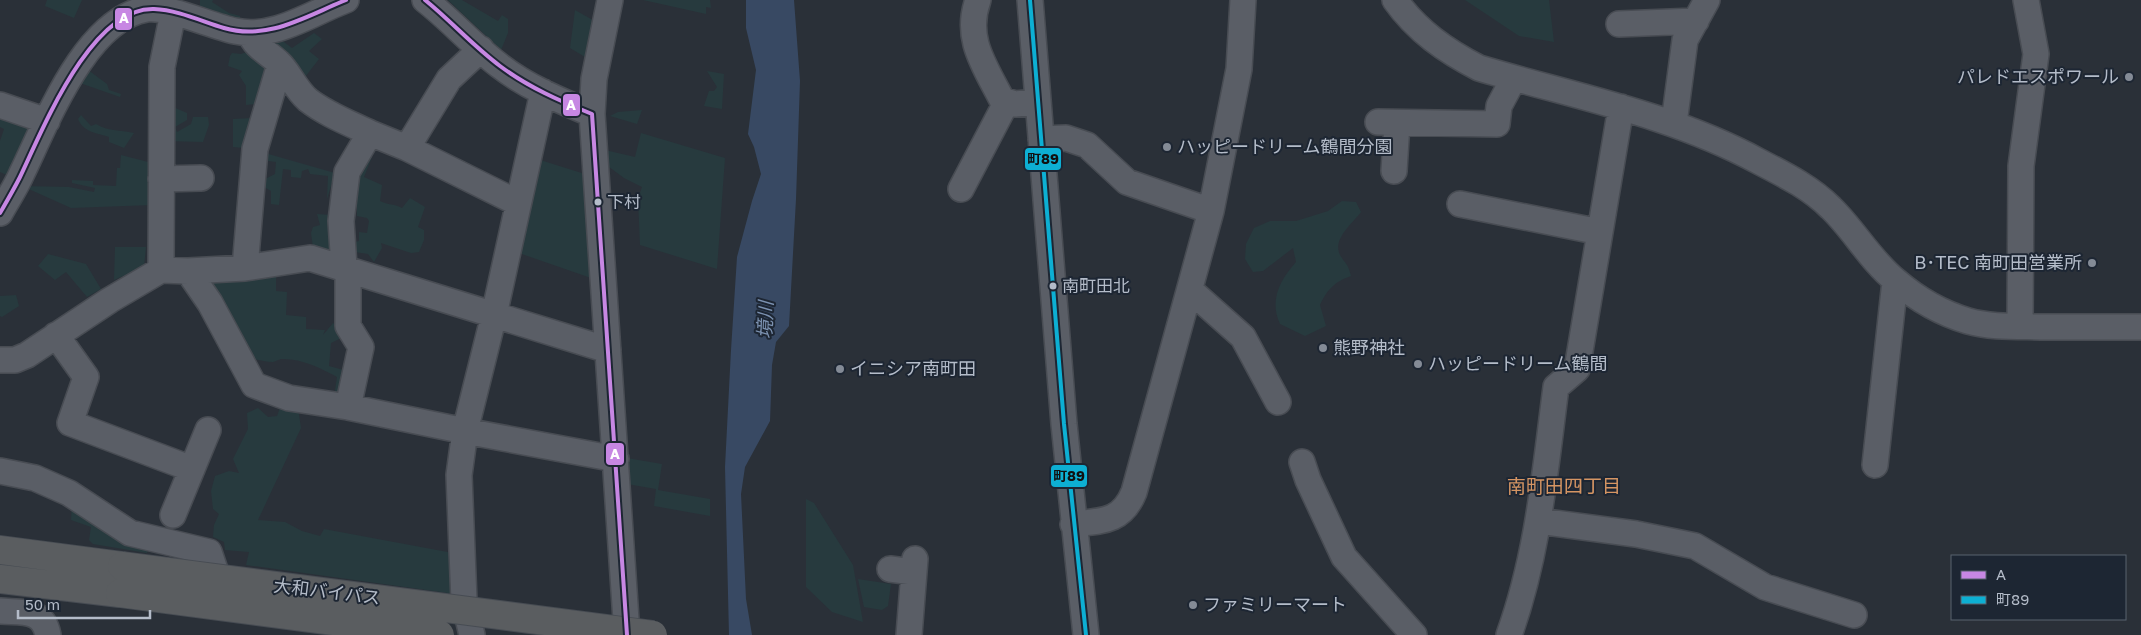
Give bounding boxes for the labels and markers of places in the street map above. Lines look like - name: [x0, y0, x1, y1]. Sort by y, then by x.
- place label: パレドエスポワール: [1957, 65, 2119, 87]
- marker: パレドエスポワール: [2123, 71, 2135, 83]
- place label: ハッピードリーム鶴間分園: [1177, 135, 1392, 157]
- marker: ハッピードリーム鶴間分園: [1161, 141, 1173, 153]
- place label: 下村: [607, 191, 641, 212]
- marker: 下村: [593, 197, 603, 207]
- place label: B･TEC 南町田営業所: [1914, 251, 2082, 273]
- marker: B･TEC 南町田営業所: [2086, 257, 2098, 269]
- place label: 南町田北: [1062, 275, 1130, 296]
- marker: 南町田北: [1048, 281, 1058, 291]
- place label: 熊野神社: [1333, 336, 1405, 358]
- marker: 熊野神社: [1317, 342, 1329, 354]
- place label: ハッピードリーム鶴間: [1428, 352, 1607, 374]
- place label: イニシア南町田: [850, 357, 976, 379]
- marker: ハッピードリーム鶴間: [1412, 358, 1424, 370]
- marker: イニシア南町田: [834, 363, 846, 375]
- place label: ファミリーマート: [1203, 593, 1347, 615]
- marker: ファミリーマート: [1187, 599, 1199, 611]

